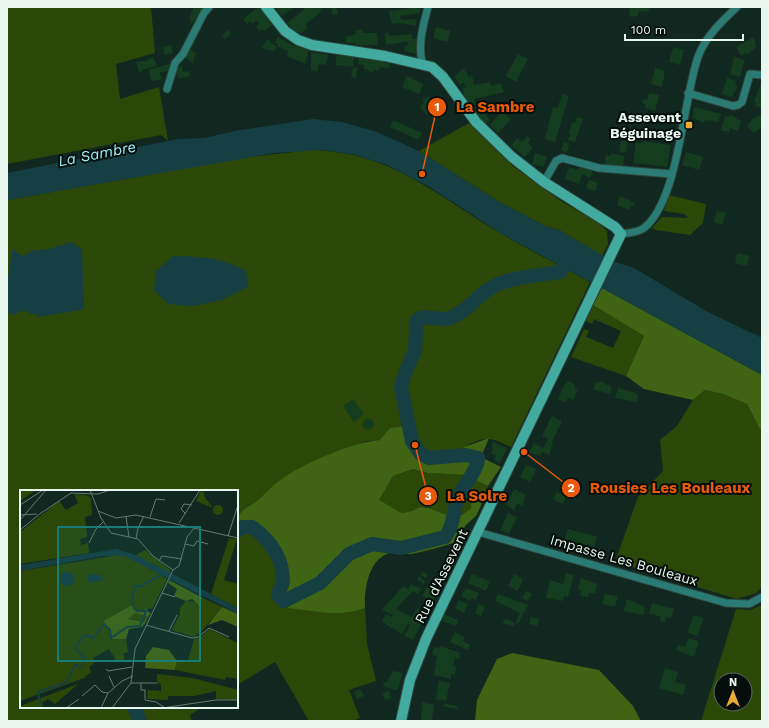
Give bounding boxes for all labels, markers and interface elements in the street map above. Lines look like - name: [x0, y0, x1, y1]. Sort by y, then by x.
- scale bar: [625, 16, 743, 42]
- text: 100 m: [631, 23, 666, 37]
- callout: La Sambre: [427, 94, 542, 121]
- text: La Sambre: [456, 98, 535, 116]
- text: 1: [434, 100, 440, 114]
- place label: Assevent Béguinage: [610, 109, 681, 141]
- marker: Assevent Béguinage: [684, 120, 694, 130]
- water label: La Sambre: [57, 138, 137, 170]
- callout: Rousies Les Bouleaux: [561, 474, 758, 501]
- text: Rousies Les Bouleaux: [590, 479, 750, 497]
- text: 2: [567, 481, 575, 495]
- callout: La Solre: [418, 482, 515, 509]
- text: La Solre: [447, 487, 508, 505]
- text: 3: [424, 489, 432, 503]
- inset map: [20, 490, 238, 708]
- street label: Rue d'Assevent: [411, 526, 471, 626]
- street label: Impasse Les Bouleaux: [548, 531, 700, 589]
- north arrow: [713, 672, 753, 712]
- text: N: [729, 676, 737, 689]

